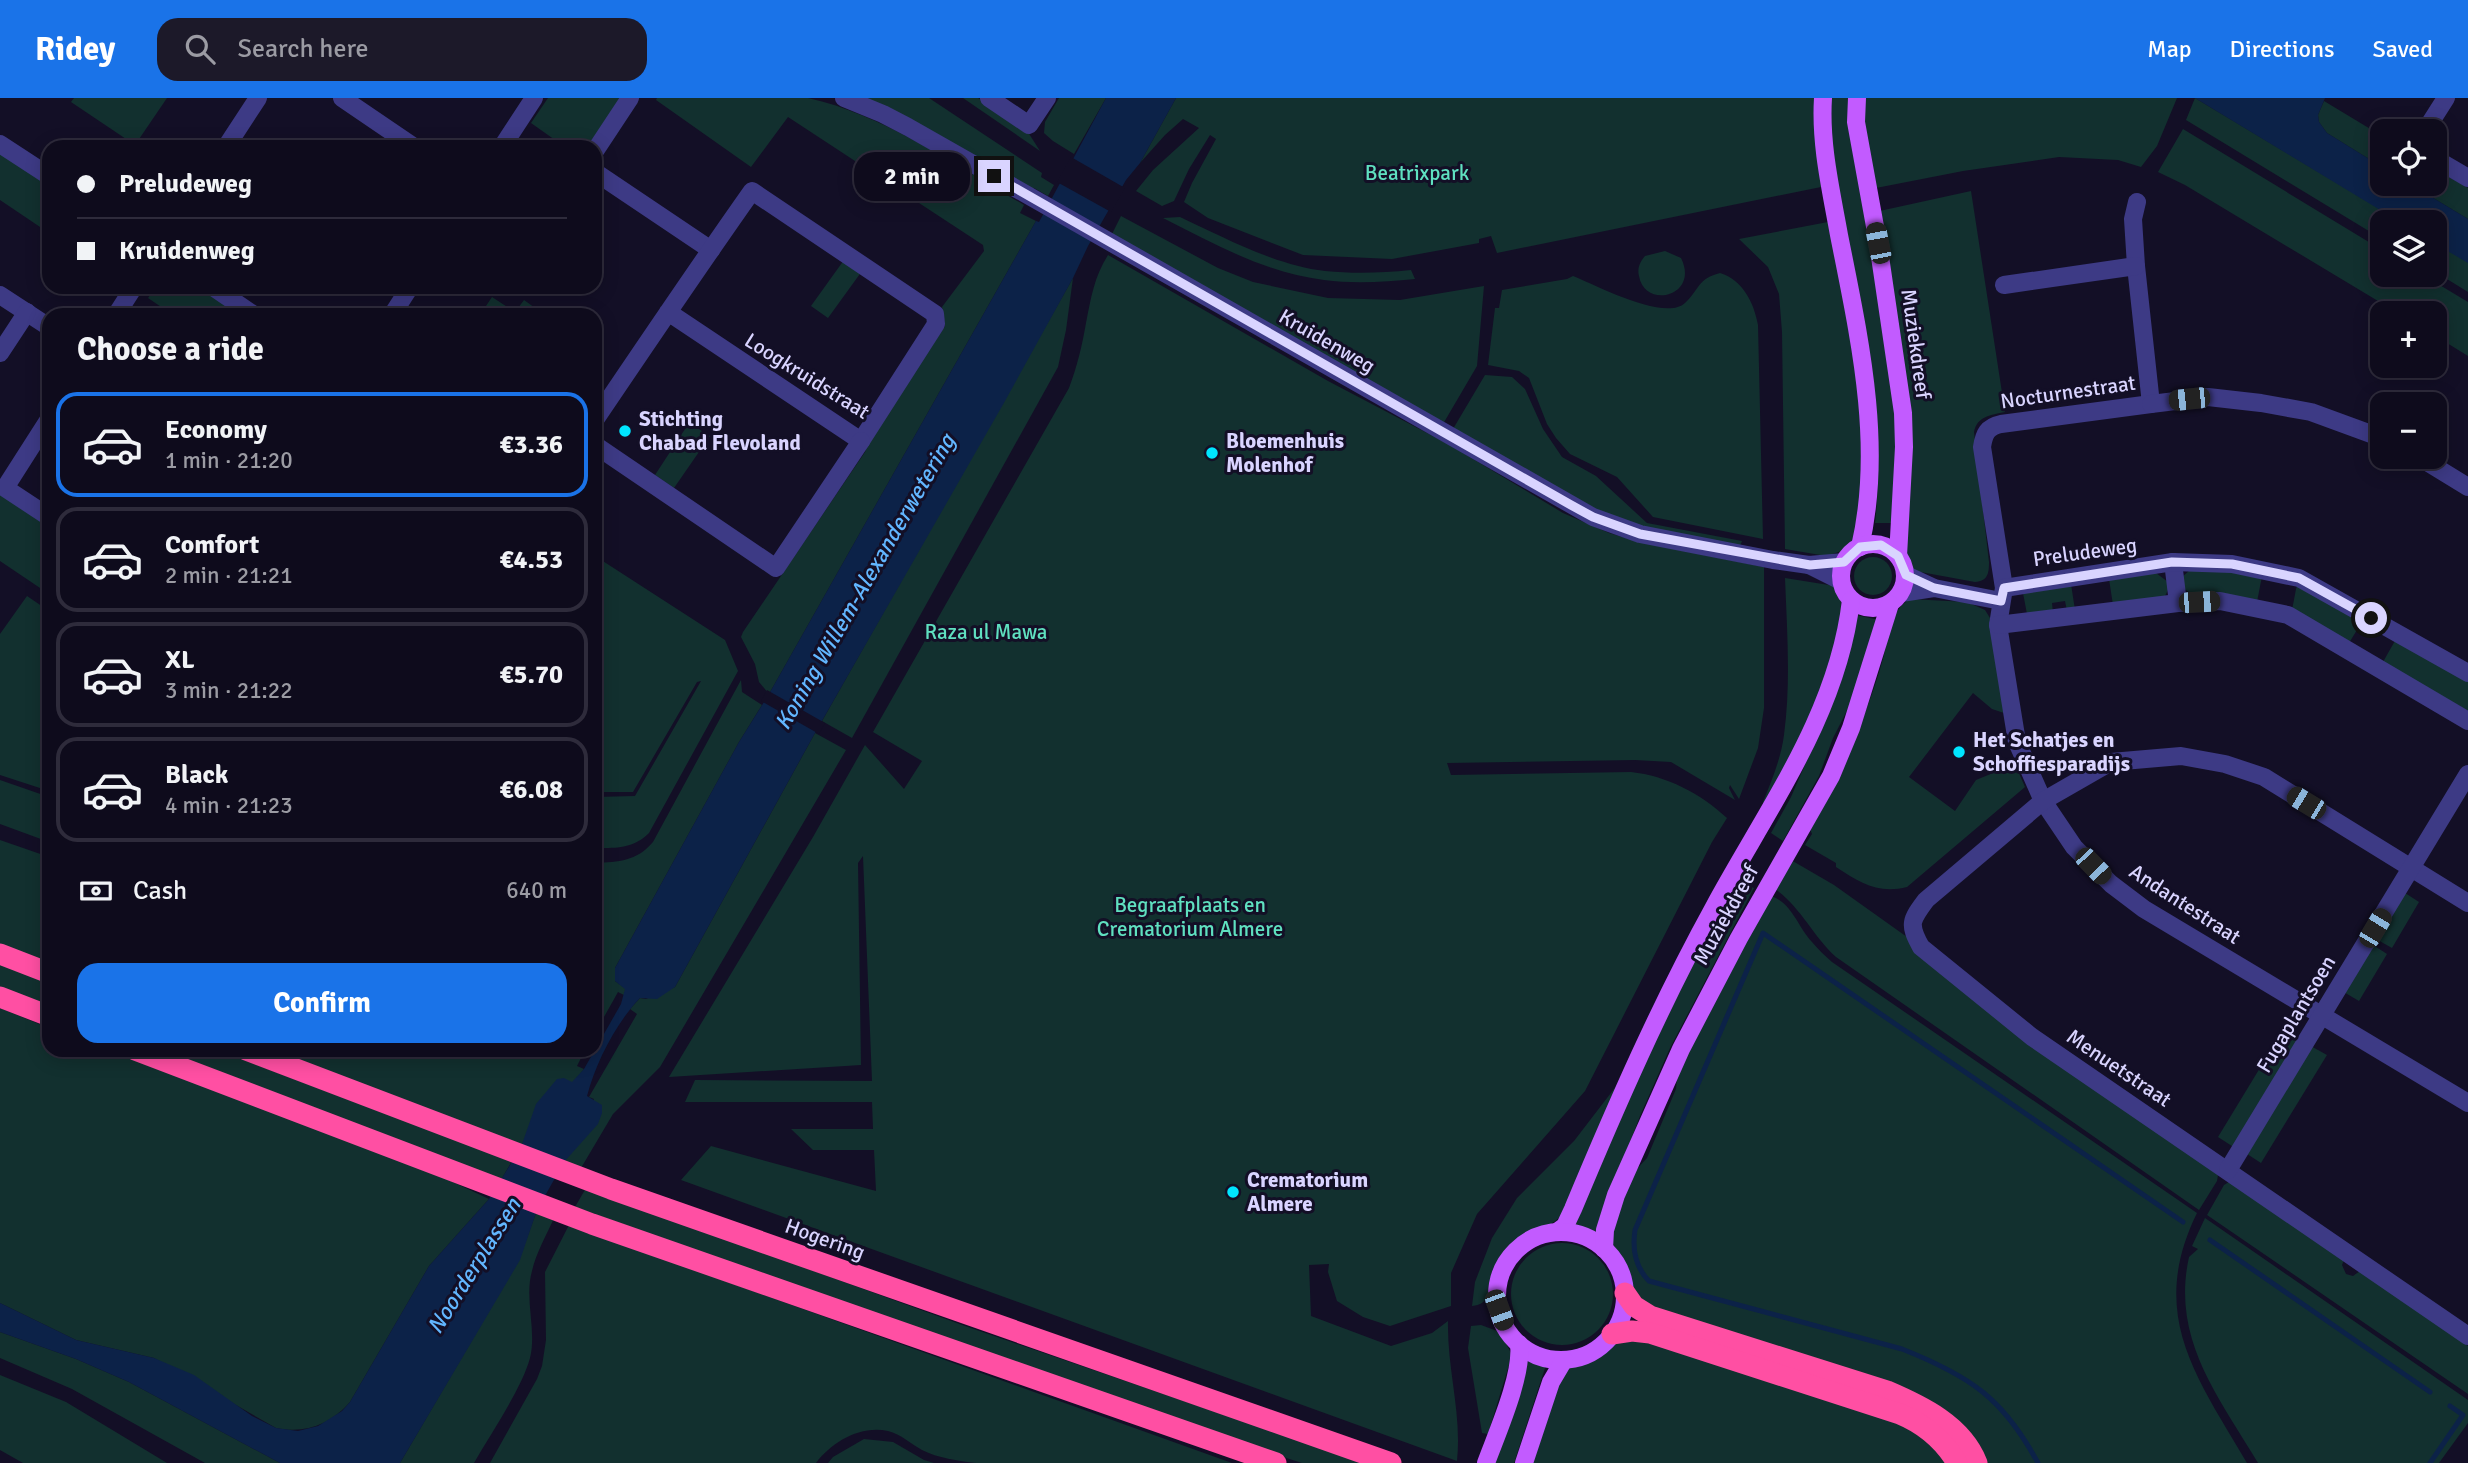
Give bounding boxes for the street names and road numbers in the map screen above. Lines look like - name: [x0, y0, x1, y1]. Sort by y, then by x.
- street label: Muziekdreef: [1895, 287, 1937, 402]
- street label: Kruidenweg: [1274, 303, 1380, 379]
- street label: Loogkruidstraat: [740, 327, 874, 425]
- street label: Nocturnestraat: [1999, 370, 2137, 414]
- street label: Preludeweg: [2031, 532, 2139, 572]
- street label: Andantestraat: [2124, 858, 2246, 950]
- street label: Muziekdreef: [1688, 859, 1765, 970]
- street label: Fugaplantsoen: [2251, 951, 2341, 1077]
- street label: Menuetstraat: [2062, 1023, 2176, 1113]
- street label: Hogering: [782, 1213, 868, 1265]

